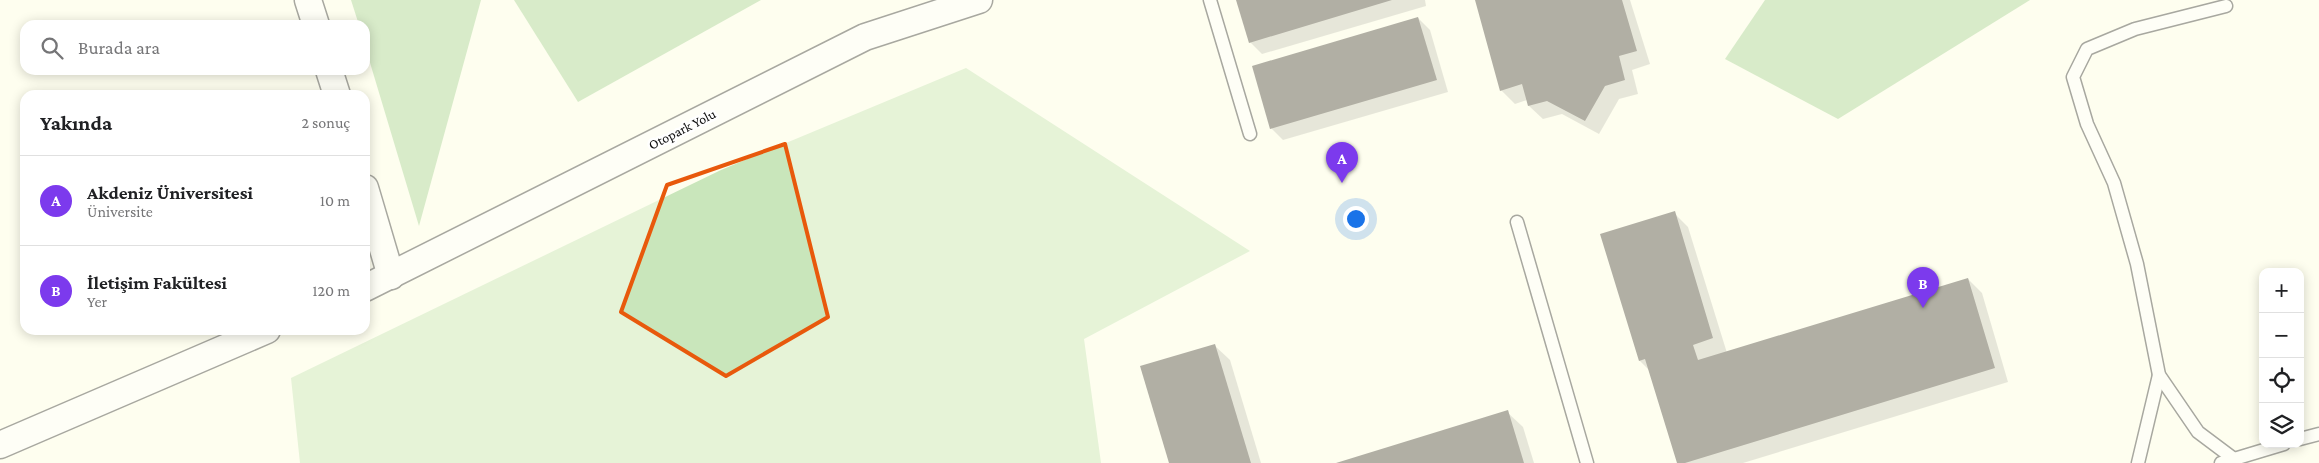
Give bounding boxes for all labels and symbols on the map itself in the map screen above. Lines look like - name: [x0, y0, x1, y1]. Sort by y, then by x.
- street label: Otopark Yolu: [646, 105, 719, 153]
- pin: A: [1326, 142, 1358, 183]
- your location: [1343, 206, 1369, 232]
- pin: B: [1907, 267, 1939, 308]

